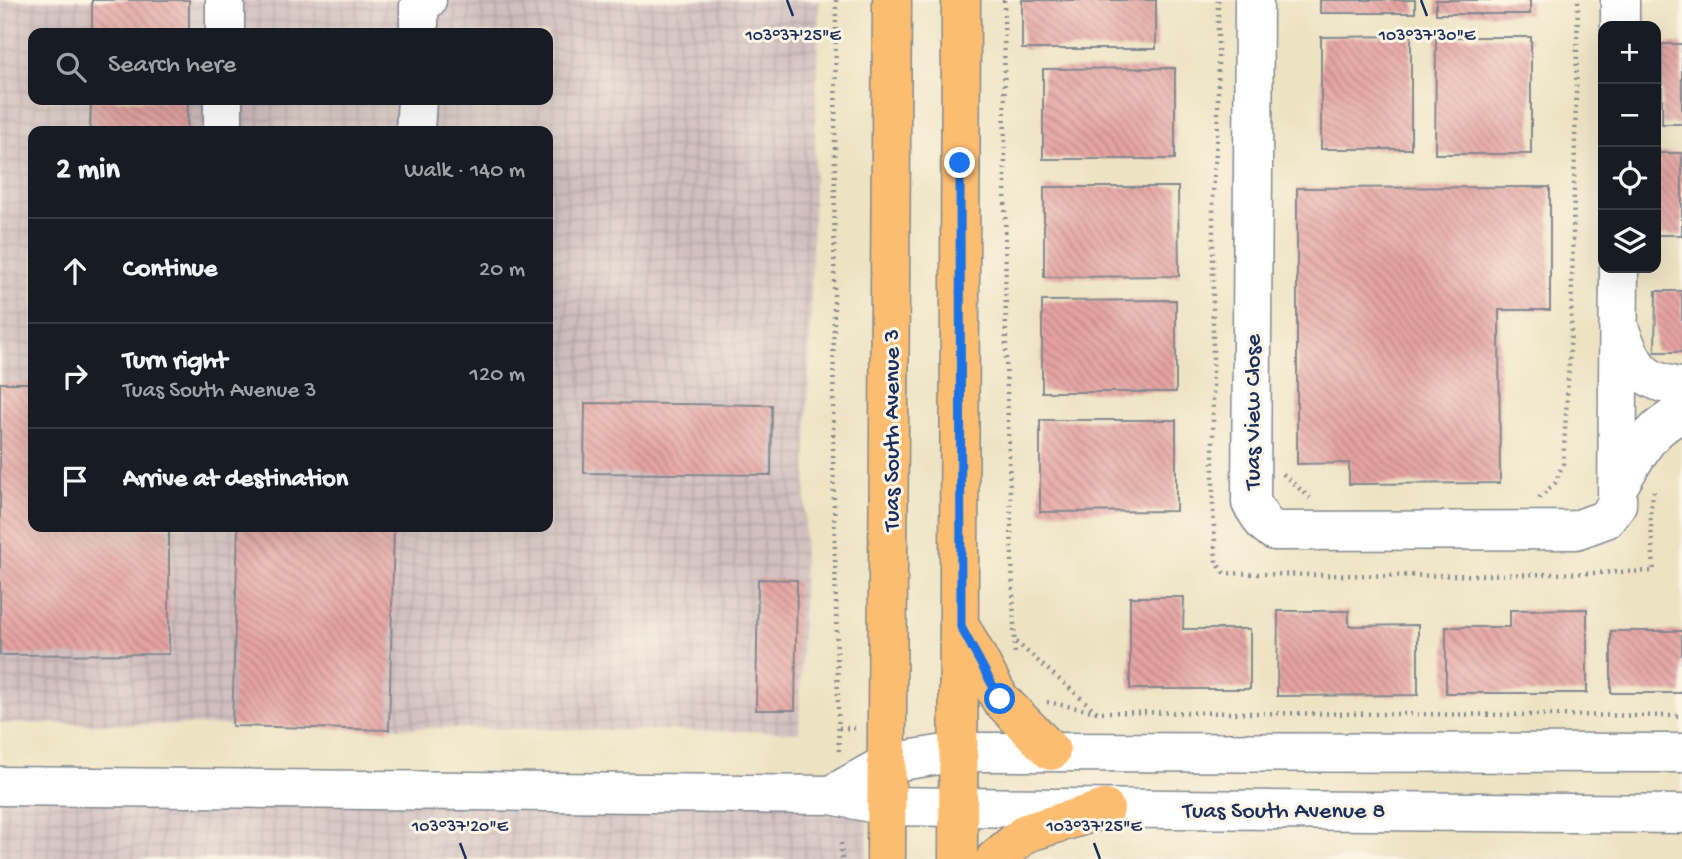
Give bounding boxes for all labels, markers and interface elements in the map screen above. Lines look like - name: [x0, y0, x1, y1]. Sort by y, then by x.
- map controls: [1598, 21, 1661, 273]
- button: +: [1598, 21, 1661, 84]
- text: 103°37'25"E: [744, 26, 841, 47]
- text: 103°37'30"E: [1378, 26, 1476, 47]
- search box: [28, 28, 553, 105]
- icon: search: [52, 48, 90, 86]
- text: Search here: [108, 51, 236, 82]
- button: −: [1598, 84, 1661, 147]
- route end: [944, 147, 975, 178]
- button: locate: [1598, 147, 1661, 210]
- text: 2 min: [56, 154, 120, 189]
- text: Walk · 140 m: [404, 158, 525, 185]
- button: layers: [1598, 210, 1661, 273]
- icon: ahead: [56, 252, 94, 290]
- text: Continue: [123, 255, 217, 286]
- text: 20 m: [479, 257, 525, 284]
- street label: Tuas South Avenue 3: [879, 329, 908, 533]
- street label: Tuas View Close: [1240, 334, 1269, 492]
- text: Turn right: [123, 347, 227, 378]
- icon: right: [56, 357, 94, 395]
- text: 120 m: [470, 362, 525, 389]
- text: Tuas South Avenue 3: [123, 378, 316, 405]
- icon: arrive: [56, 462, 94, 500]
- text: Arrive at destination: [123, 465, 348, 496]
- route start: [984, 683, 1015, 714]
- street label: Tuas South Avenue 8: [1181, 798, 1385, 827]
- text: 103°37'20"E: [411, 817, 509, 838]
- text: 103°37'25"E: [1045, 817, 1142, 838]

